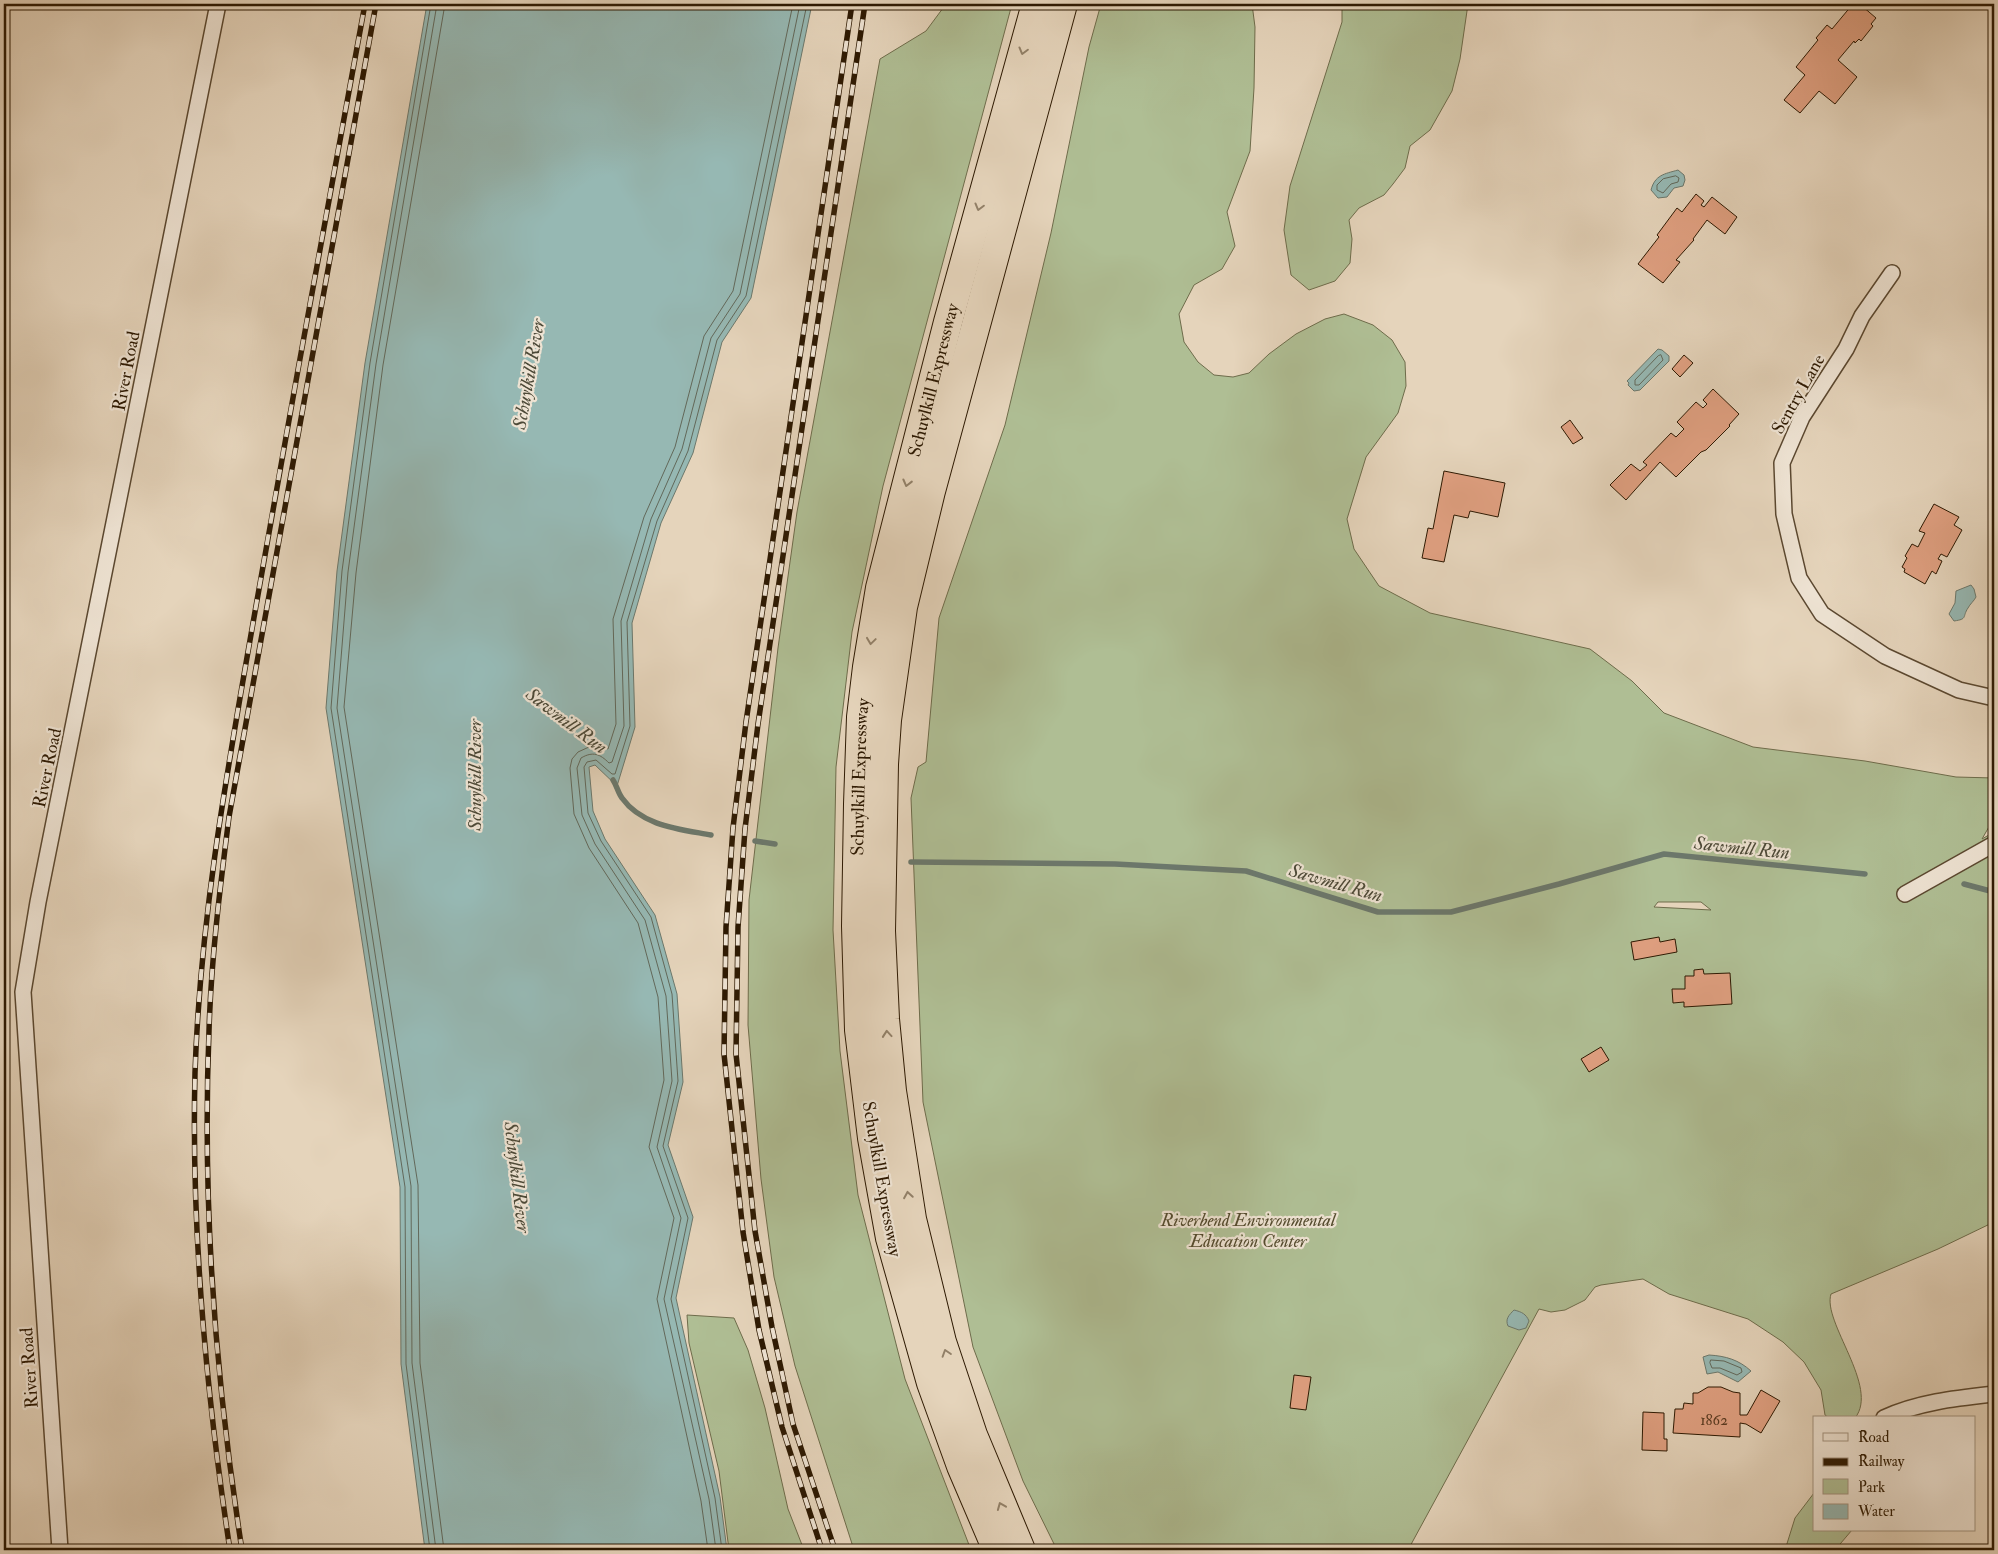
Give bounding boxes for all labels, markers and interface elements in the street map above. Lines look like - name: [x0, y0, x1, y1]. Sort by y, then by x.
- one-way arrow: [1018, 46, 1028, 54]
- one-way arrow: [975, 203, 985, 211]
- street label: Schuylkill Expressway: [903, 300, 965, 459]
- water label: Schuylkill River: [507, 316, 551, 432]
- street label: River Road: [107, 329, 146, 413]
- street label: Sentry Lane: [1766, 350, 1831, 438]
- one-way arrow: [902, 479, 913, 487]
- one-way arrow: [866, 638, 877, 646]
- water label: Sawmill Run: [520, 682, 612, 759]
- street label: Schuylkill Expressway: [846, 696, 875, 856]
- water label: Schuylkill River: [463, 718, 487, 832]
- street label: River Road: [28, 726, 67, 810]
- water label: Sawmill Run: [1692, 831, 1791, 865]
- water label: Sawmill Run: [1285, 858, 1385, 908]
- one-way arrow: [881, 1030, 892, 1038]
- street label: Schuylkill Expressway: [857, 1100, 907, 1260]
- water label: Schuylkill River: [498, 1119, 536, 1235]
- one-way arrow: [904, 1191, 914, 1199]
- park label: Riverbend Environmental Education Center: [1160, 1209, 1337, 1253]
- street label: River Road: [15, 1327, 44, 1409]
- one-way arrow: [941, 1349, 951, 1358]
- house number: 1862: [1700, 1411, 1728, 1430]
- legend: [1813, 1416, 1976, 1532]
- text: Road: [1858, 1428, 1890, 1447]
- text: Railway: [1858, 1452, 1905, 1471]
- text: Park: [1858, 1478, 1885, 1497]
- one-way arrow: [997, 1502, 1007, 1511]
- text: Water: [1857, 1502, 1895, 1521]

